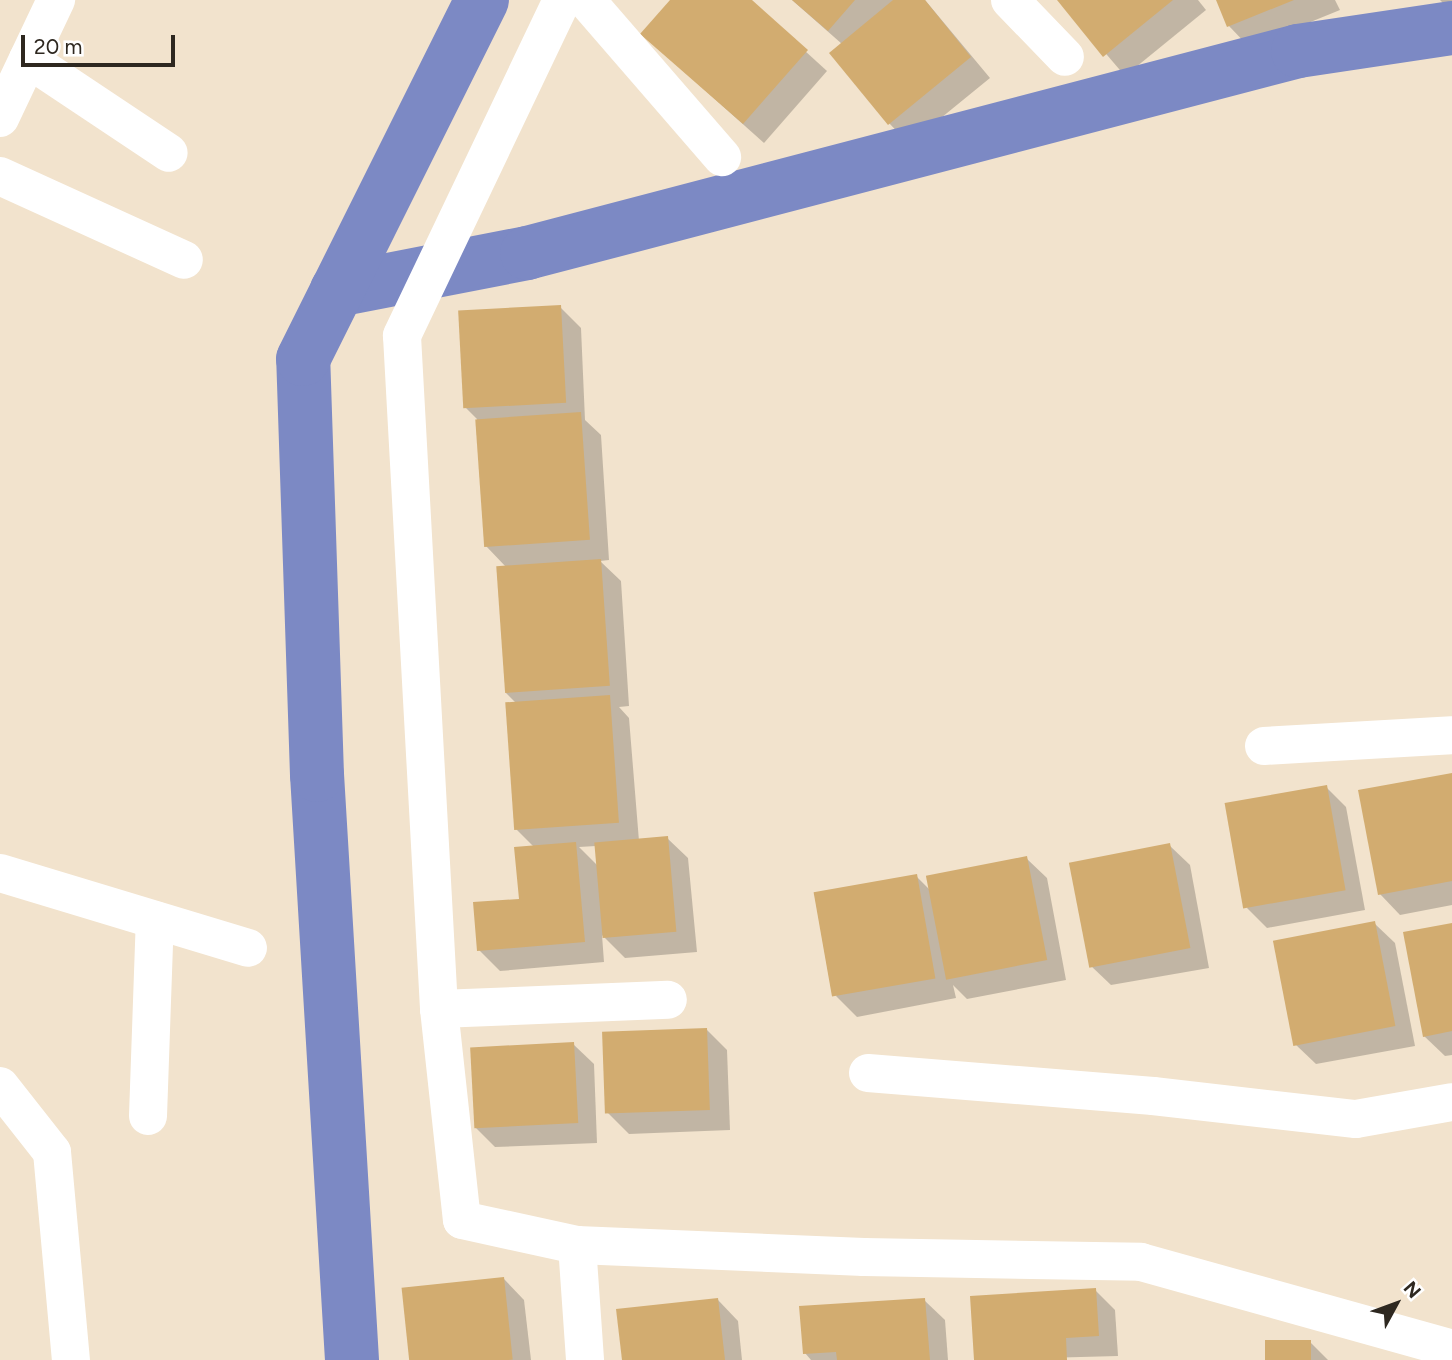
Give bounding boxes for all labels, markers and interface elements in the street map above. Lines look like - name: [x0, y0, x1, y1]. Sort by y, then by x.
- scale bar: [24, 21, 178, 65]
- text: 20 m: [34, 34, 82, 59]
- north arrow: [1361, 1269, 1431, 1339]
- text: N: [1399, 1277, 1426, 1303]

